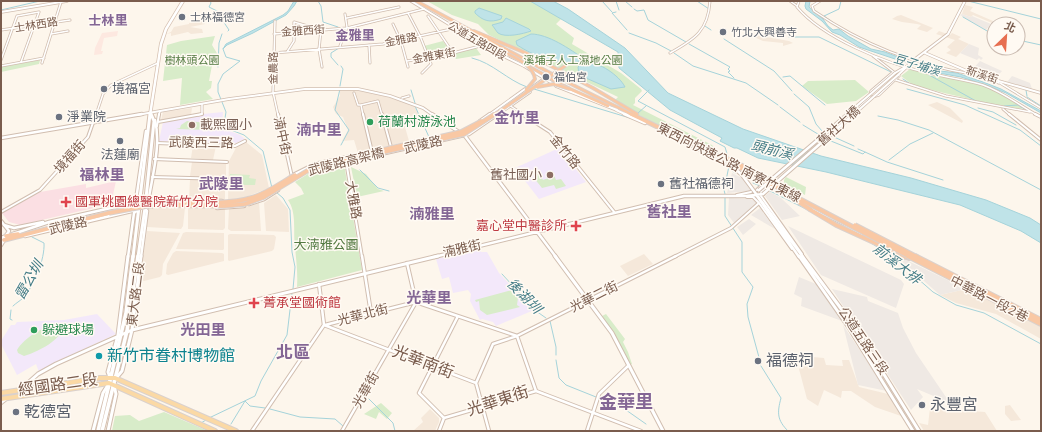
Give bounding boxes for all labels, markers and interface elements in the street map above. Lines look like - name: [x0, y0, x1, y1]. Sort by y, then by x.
- place label: 士林福德宮: [190, 10, 245, 25]
- district label: 士林里: [88, 12, 128, 30]
- marker: 士林福德宮: [177, 12, 187, 22]
- street label: 士林西路: [13, 14, 59, 36]
- north arrow: [986, 16, 1026, 56]
- street label: 公道五路四段: [445, 18, 509, 64]
- text: 北: [1002, 18, 1018, 37]
- street label: 金雅西街: [281, 22, 325, 40]
- place label: 竹北大興善寺: [731, 25, 797, 40]
- district label: 金雅里: [335, 27, 375, 45]
- marker: 竹北大興善寺: [718, 27, 728, 37]
- street label: 金雅路: [383, 29, 419, 51]
- street label: 金雅東街: [411, 45, 457, 67]
- water label: 豆子埔溪: [892, 50, 944, 80]
- street label: 金農路: [266, 52, 281, 85]
- park label: 樹林頭公園: [165, 53, 220, 68]
- park label: 溪埔子人工濕地公園: [524, 53, 623, 68]
- street label: 新溪街: [964, 63, 1000, 87]
- place label: 福伯宮: [554, 70, 587, 85]
- marker: 福伯宮: [541, 72, 551, 82]
- place label: 境福宮: [112, 80, 151, 98]
- marker: 境福宮: [99, 84, 109, 94]
- street label: 舊社大橋: [814, 102, 864, 150]
- place label: 淨業院: [67, 108, 106, 126]
- district label: 金竹里: [494, 108, 540, 128]
- marker: 淨業院: [54, 112, 64, 122]
- place label: 荷蘭村游泳池: [378, 113, 456, 131]
- street label: 湳中街: [269, 115, 295, 157]
- place label: 載熙國小: [200, 116, 252, 134]
- marker: 荷蘭村游泳池: [365, 117, 375, 127]
- street label: 東西向快速公路 南寮竹東線: [654, 119, 804, 207]
- marker: 載熙國小: [187, 120, 197, 130]
- district label: 湳中里: [296, 120, 342, 140]
- street label: 金竹路: [546, 131, 584, 173]
- street label: 武陵路: [402, 132, 444, 158]
- street label: 武陵西三路: [168, 133, 234, 153]
- street label: 境福街: [50, 136, 90, 178]
- marker: 法蓮廟: [115, 136, 125, 146]
- water label: 頭前溪: [749, 136, 797, 165]
- street label: 武陵路高架橋: [306, 144, 386, 180]
- place label: 法蓮廟: [100, 146, 140, 164]
- district label: 福林里: [79, 165, 125, 185]
- place label: 舊社國小: [490, 166, 542, 184]
- marker: 舊社國小: [545, 170, 555, 180]
- district label: 武陵里: [198, 174, 244, 194]
- place label: 舊社福德祠: [669, 175, 734, 193]
- street label: 大雅路: [341, 179, 365, 221]
- marker: 舊社福德祠: [656, 179, 666, 189]
- place label: 國軍桃園總醫院新竹分院: [75, 193, 218, 211]
- marker: 國軍桃園總醫院新竹分院: [60, 196, 72, 208]
- district label: 舊社里: [646, 202, 692, 222]
- district label: 湳雅里: [409, 204, 455, 224]
- street label: 武陵路: [47, 213, 89, 239]
- place label: 嘉心堂中醫診所: [476, 217, 567, 235]
- marker: 嘉心堂中醫診所: [570, 220, 582, 232]
- park label: 大湳雅公園: [293, 236, 359, 254]
- street label: 湳雅街: [441, 236, 483, 262]
- water label: 前溪大排: [869, 239, 926, 290]
- water label: 雷公圳: [10, 255, 49, 303]
- street label: 東大路二段: [123, 261, 149, 327]
- street label: 中華路一段2巷: [947, 272, 1031, 326]
- water label: 後湖圳: [503, 274, 547, 319]
- street label: 光華二街: [567, 277, 621, 317]
- district label: 光華里: [406, 288, 452, 308]
- place label: 菁承堂國術館: [263, 294, 341, 312]
- marker: 菁承堂國術館: [248, 297, 260, 309]
- street label: 光華北街: [336, 300, 390, 330]
- street label: 公道五路三段: [834, 304, 892, 378]
- district label: 光田里: [180, 320, 226, 340]
- place label: 躲避球場: [42, 321, 94, 339]
- marker: 躲避球場: [29, 325, 39, 335]
- street label: 光華南街: [389, 340, 457, 384]
- district label: 北區: [276, 341, 310, 364]
- place label: 新竹市眷村博物館: [107, 345, 235, 367]
- place label: 福德祠: [766, 350, 814, 372]
- marker: 新竹市眷村博物館: [94, 351, 104, 361]
- marker: 福德祠: [753, 356, 763, 366]
- street label: 經國路二段: [17, 369, 99, 401]
- street label: 光華街: [348, 369, 384, 411]
- street label: 光華東街: [464, 381, 532, 421]
- district label: 金華里: [599, 390, 653, 414]
- place label: 永豐宮: [930, 394, 978, 416]
- marker: 永豐宮: [917, 400, 927, 410]
- place label: 乾德宮: [24, 401, 72, 423]
- marker: 乾德宮: [11, 407, 21, 417]

